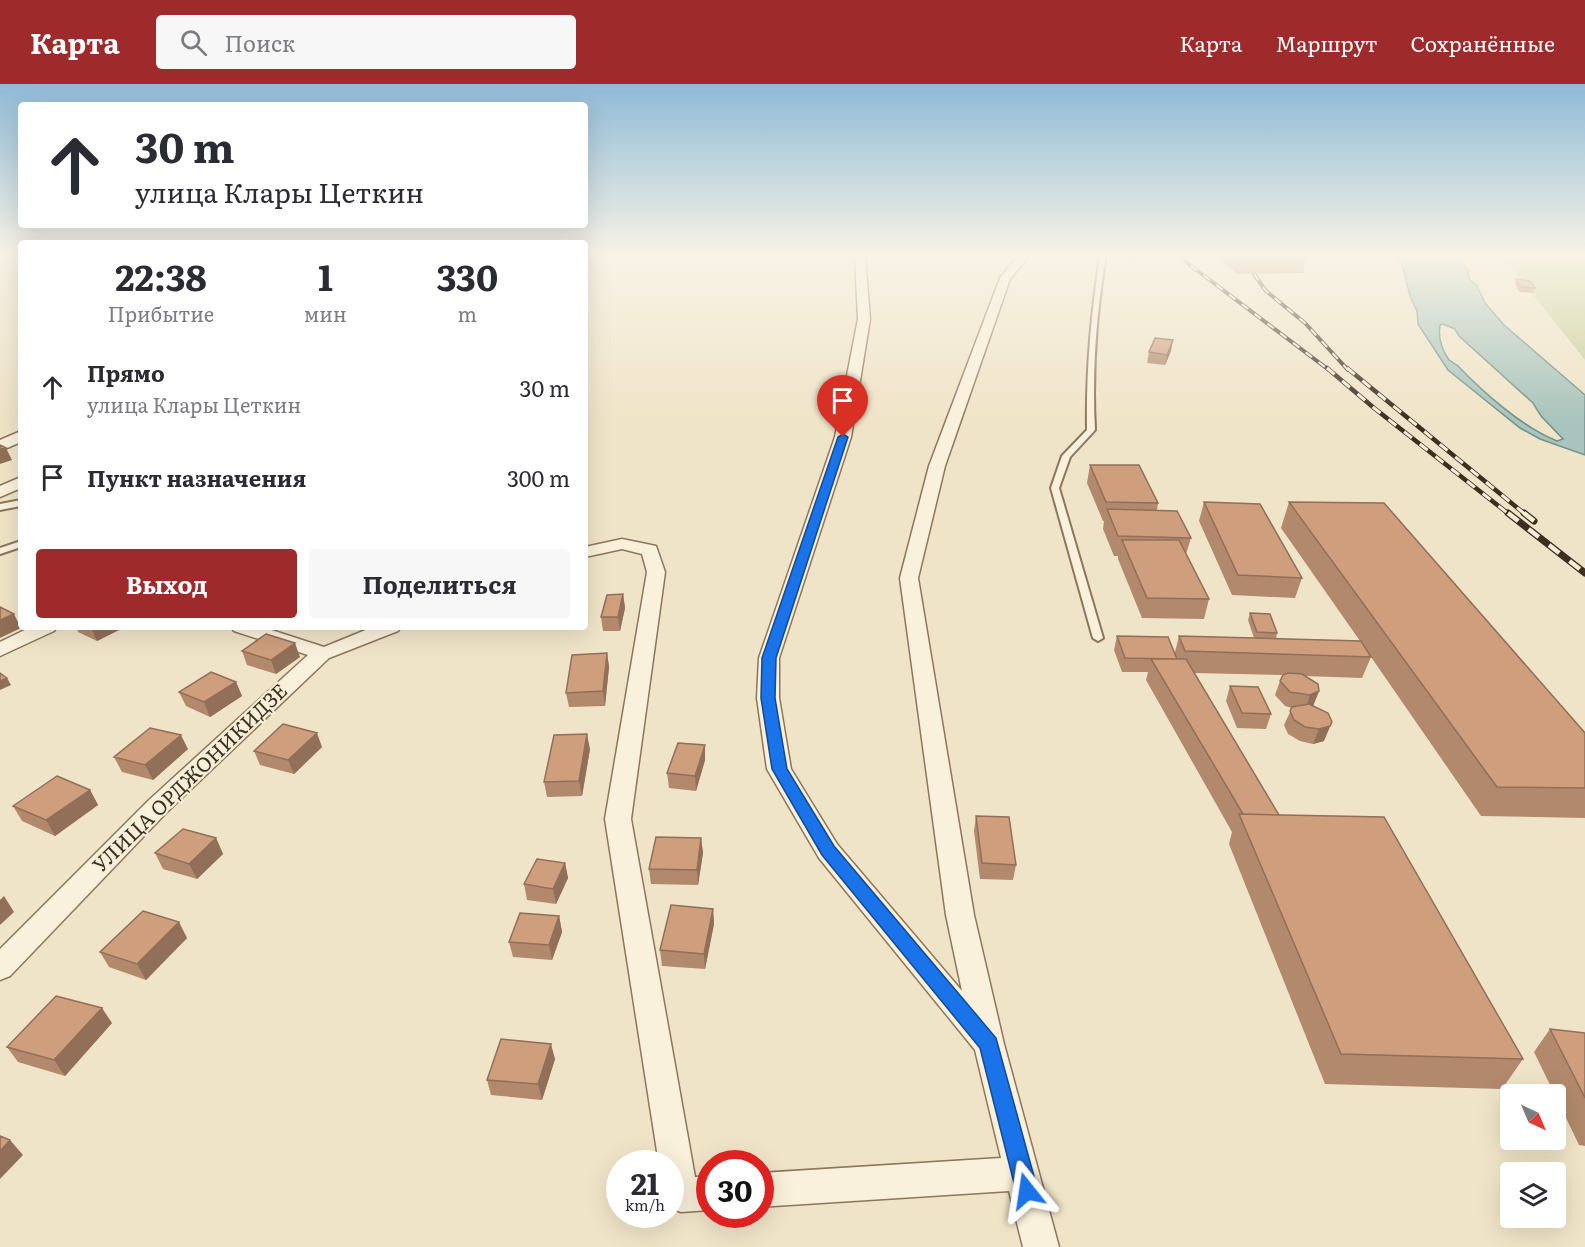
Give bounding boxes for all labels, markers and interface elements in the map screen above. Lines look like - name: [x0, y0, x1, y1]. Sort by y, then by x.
- search box: [156, 15, 576, 69]
- text: Карта: [30, 21, 120, 63]
- icon: search: [177, 26, 210, 59]
- text: Поиск: [225, 26, 295, 59]
- text: Карта: [1179, 27, 1242, 58]
- text: Маршрут: [1275, 27, 1377, 58]
- text: Сохранённые: [1410, 27, 1555, 58]
- text: 30 m: [135, 114, 235, 176]
- icon: ahead: [36, 126, 114, 204]
- text: улица Клары Цеткин: [135, 171, 424, 211]
- text: 22:38: [115, 249, 207, 302]
- text: 1: [318, 249, 333, 302]
- text: 330: [436, 249, 498, 302]
- text: Прибытие: [108, 298, 214, 328]
- text: мин: [304, 298, 347, 328]
- text: m: [458, 298, 477, 328]
- text: Прямо: [87, 356, 165, 389]
- icon: ahead: [36, 371, 69, 404]
- text: 30 m: [520, 371, 570, 404]
- pin: [817, 375, 868, 437]
- icon: arrive: [826, 384, 859, 417]
- text: улица Клары Цеткин: [87, 389, 301, 419]
- icon: arrive: [36, 461, 69, 494]
- text: Пункт назначения: [87, 461, 306, 494]
- text: 300 m: [507, 461, 570, 494]
- button: Выход: [36, 549, 297, 618]
- button: Поделиться: [309, 549, 570, 618]
- street label: УЛИЦА ОРДЖОНИКИДЗЕ: [84, 675, 293, 878]
- north arrow: [1500, 1084, 1566, 1150]
- map controls: [1500, 1084, 1566, 1228]
- speed limit sign: 30: [696, 1150, 774, 1228]
- position arrow: [995, 1159, 1059, 1223]
- text: 21: [631, 1160, 659, 1204]
- button: layers: [1500, 1162, 1566, 1228]
- text: km/h: [625, 1193, 665, 1216]

